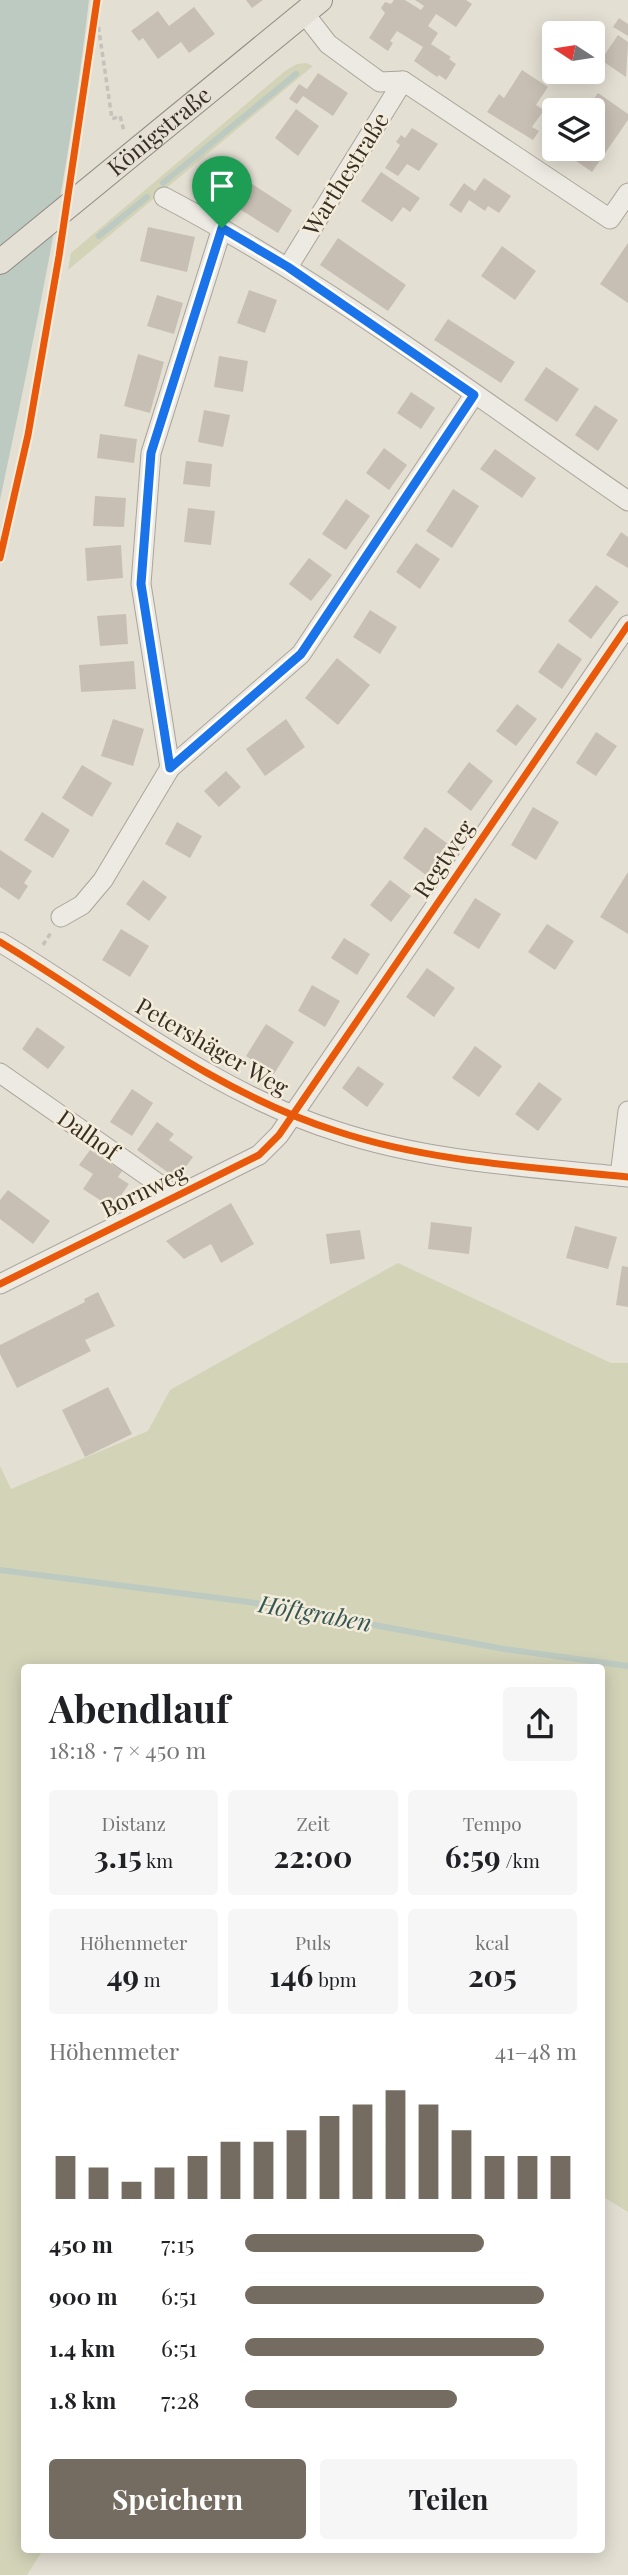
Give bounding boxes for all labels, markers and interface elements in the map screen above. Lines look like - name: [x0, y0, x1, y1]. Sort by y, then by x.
- north arrow: [542, 21, 606, 84]
- map controls: [542, 21, 605, 161]
- street label: Königstraße: [100, 79, 217, 182]
- button: layers: [542, 98, 605, 161]
- street label: Warthestraße: [294, 106, 395, 242]
- pin: [192, 156, 252, 228]
- icon: arrive: [203, 167, 241, 205]
- street label: Regtweg: [405, 813, 480, 903]
- street label: Petershäger Weg: [131, 989, 295, 1102]
- street label: Dalhof: [52, 1101, 128, 1167]
- street label: Bornweg: [95, 1156, 191, 1224]
- water label: Höftgraben: [255, 1586, 374, 1638]
- text: Abendlauf: [49, 1682, 230, 1733]
- button: share: [503, 1687, 577, 1761]
- text: 18:18 · 7 × 450 m: [49, 1734, 206, 1765]
- text: Distanz: [101, 1810, 166, 1836]
- text: Zeit: [296, 1810, 330, 1836]
- text: Tempo: [463, 1810, 522, 1836]
- text: 3.15: [94, 1836, 142, 1876]
- text: 22:00: [274, 1836, 352, 1876]
- text: 6:59: [445, 1836, 501, 1876]
- text: km: [142, 1847, 173, 1873]
- text: /km: [501, 1847, 540, 1873]
- text: Höhenmeter: [80, 1929, 188, 1955]
- text: Puls: [295, 1929, 331, 1955]
- text: kcal: [475, 1929, 509, 1955]
- text: 49: [107, 1955, 139, 1995]
- text: 146: [269, 1955, 313, 1995]
- text: 205: [468, 1955, 517, 1995]
- text: m: [139, 1966, 161, 1992]
- text: bpm: [313, 1966, 357, 1992]
- text: Höhenmeter: [49, 2035, 179, 2066]
- text: 41–48 m: [495, 2035, 577, 2066]
- text: 450 m: [49, 2228, 113, 2259]
- text: 7:15: [161, 2228, 194, 2259]
- text: 900 m: [49, 2280, 118, 2311]
- text: 6:51: [161, 2280, 197, 2311]
- text: 1.4 km: [49, 2332, 115, 2363]
- text: 6:51: [161, 2332, 197, 2363]
- text: 1.8 km: [49, 2384, 116, 2415]
- text: 7:28: [161, 2384, 199, 2415]
- button: Speichern: [49, 2459, 306, 2539]
- button: Teilen: [320, 2459, 577, 2539]

